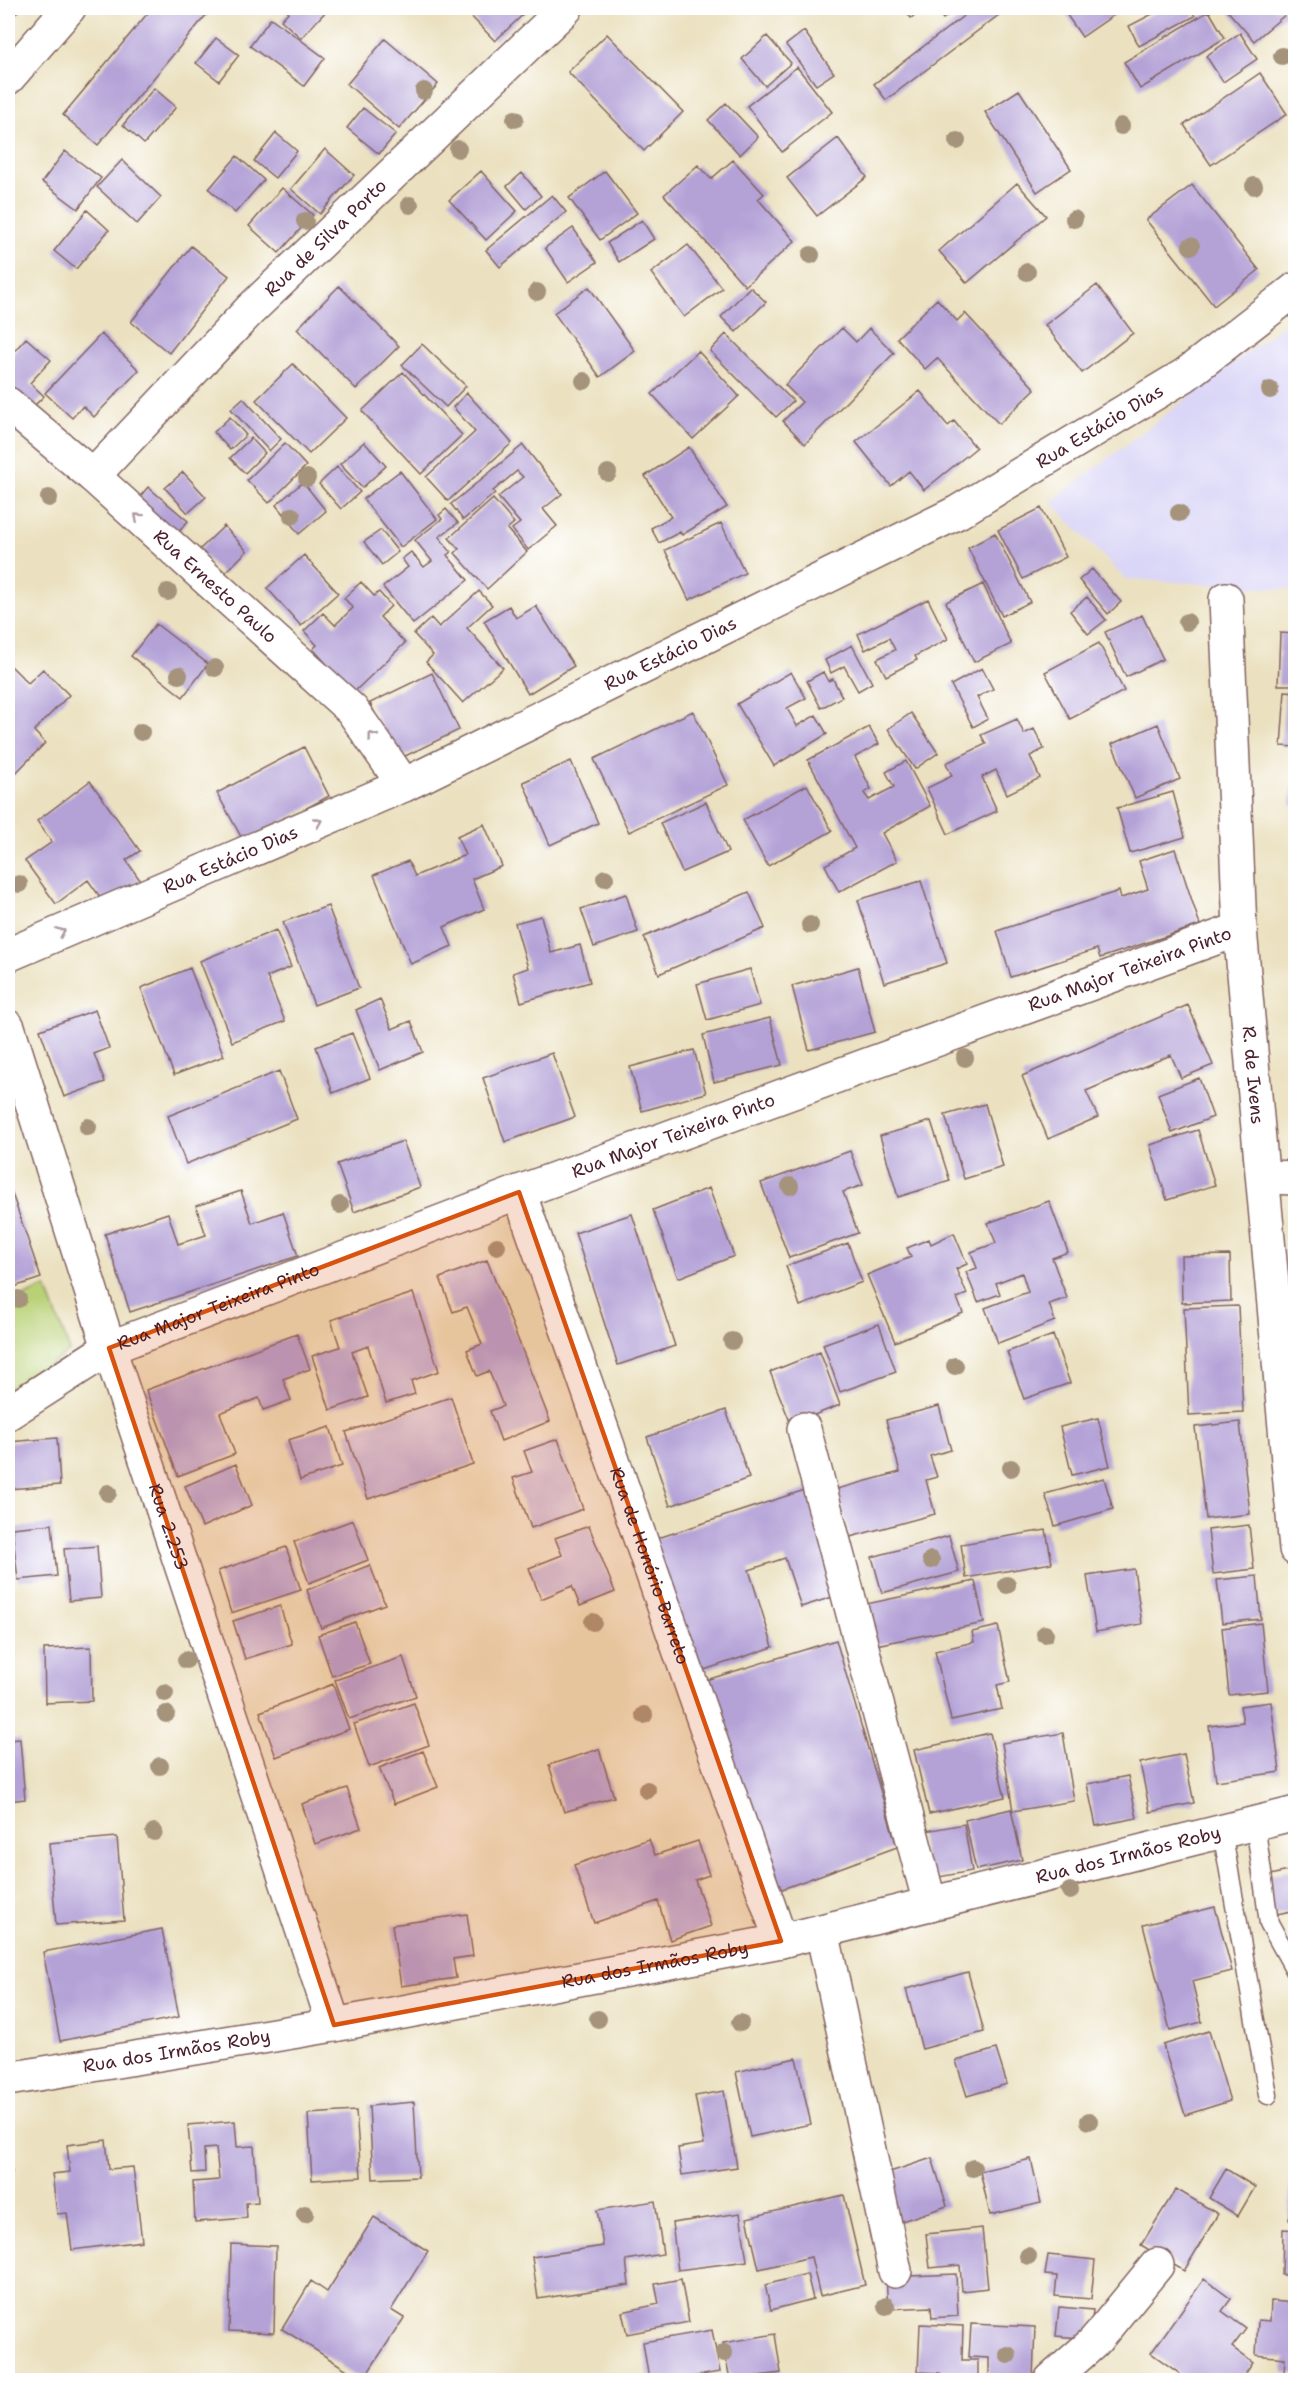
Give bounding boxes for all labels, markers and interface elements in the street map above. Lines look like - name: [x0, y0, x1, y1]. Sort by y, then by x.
- street label: Rua de Silva Porto: [259, 174, 392, 302]
- street label: Rua Estácio Dias: [1031, 379, 1168, 474]
- one-way arrow: [134, 513, 145, 524]
- street label: Rua Ernesto Paulo: [148, 524, 282, 649]
- street label: Rua Estácio Dias: [600, 611, 741, 696]
- one-way arrow: [368, 732, 379, 743]
- one-way arrow: [311, 817, 322, 829]
- street label: Rua Estácio Dias: [159, 820, 302, 899]
- street label: Rua Major Teixeira Pinto: [1025, 921, 1235, 1017]
- one-way arrow: [55, 927, 66, 939]
- street label: R. de Ivens: [1237, 1025, 1270, 1125]
- street label: Rua Major Teixeira Pinto: [568, 1088, 778, 1184]
- street label: Rua Major Teixeira Pinto: [114, 1257, 323, 1356]
- street label: Rua de Honório Barreto: [604, 1464, 695, 1668]
- street label: Rua 2.253: [143, 1480, 194, 1573]
- street label: Rua dos Irmãos Roby: [1033, 1820, 1223, 1889]
- street label: Rua dos Irmãos Roby: [559, 1935, 750, 1994]
- street label: Rua dos Irmãos Roby: [81, 2024, 272, 2078]

